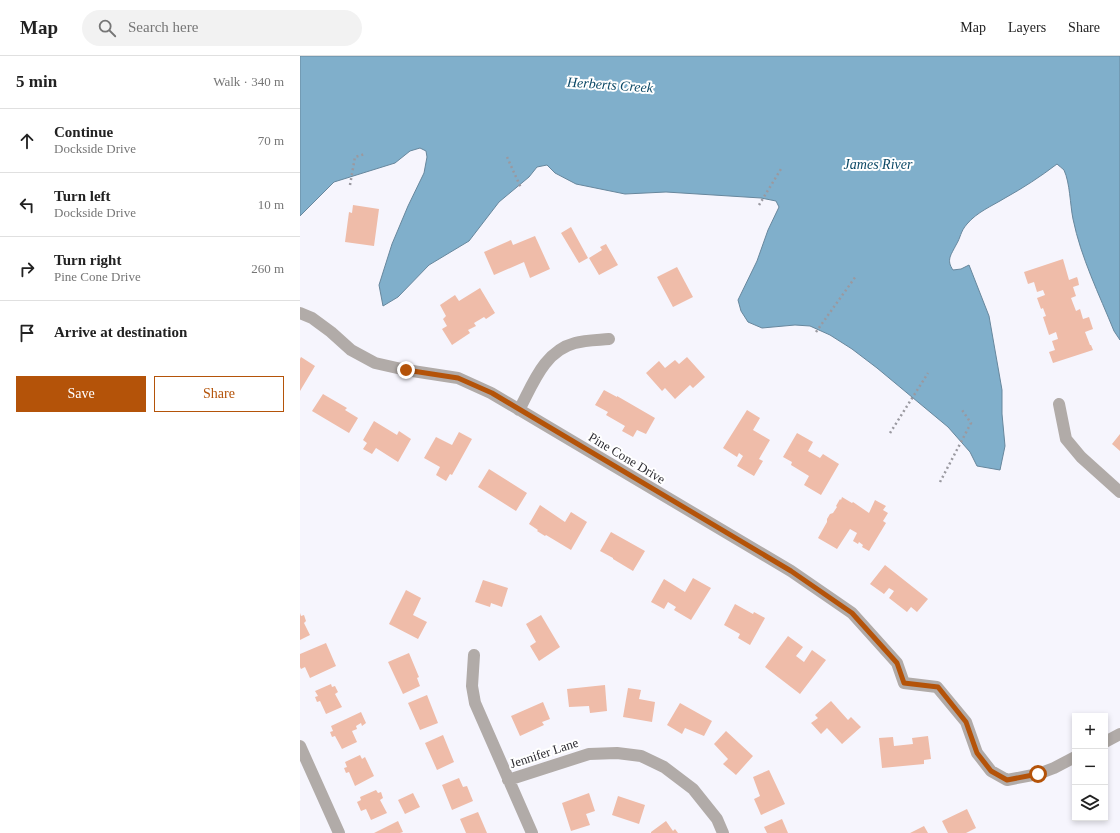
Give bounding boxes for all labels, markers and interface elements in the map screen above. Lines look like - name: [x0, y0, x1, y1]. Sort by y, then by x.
- search box: [82, 10, 362, 46]
- text: Map: [20, 17, 58, 38]
- icon: search: [96, 17, 118, 39]
- text: Search here: [128, 19, 198, 35]
- text: Map: [960, 20, 986, 35]
- text: Layers: [1008, 20, 1046, 35]
- text: Share: [1068, 20, 1100, 35]
- text: 5 min: [16, 72, 57, 91]
- text: Walk · 340 m: [213, 74, 284, 89]
- water label: Herberts Creek: [565, 74, 654, 96]
- text: Continue: [54, 124, 113, 140]
- icon: ahead: [16, 130, 38, 152]
- text: 70 m: [258, 133, 284, 148]
- text: Dockside Drive: [54, 141, 136, 156]
- water label: James River: [844, 157, 913, 172]
- text: Turn left: [54, 188, 111, 204]
- icon: left: [16, 194, 38, 216]
- text: 10 m: [258, 197, 284, 212]
- text: Dockside Drive: [54, 205, 136, 220]
- text: Turn right: [54, 252, 121, 268]
- icon: right: [16, 258, 38, 280]
- text: 260 m: [251, 261, 284, 276]
- text: Pine Cone Drive: [54, 269, 141, 284]
- icon: arrive: [16, 322, 38, 344]
- text: Arrive at destination: [54, 324, 187, 340]
- route end: [397, 361, 415, 379]
- button: Save: [16, 376, 146, 412]
- button: Share: [154, 376, 284, 412]
- street label: Pine Cone Drive: [586, 429, 668, 487]
- map controls: [1072, 713, 1108, 821]
- button: +: [1072, 713, 1108, 749]
- street label: Jennifer Lane: [508, 735, 580, 771]
- button: −: [1072, 749, 1108, 785]
- route start: [1029, 765, 1047, 783]
- button: layers: [1072, 785, 1108, 821]

